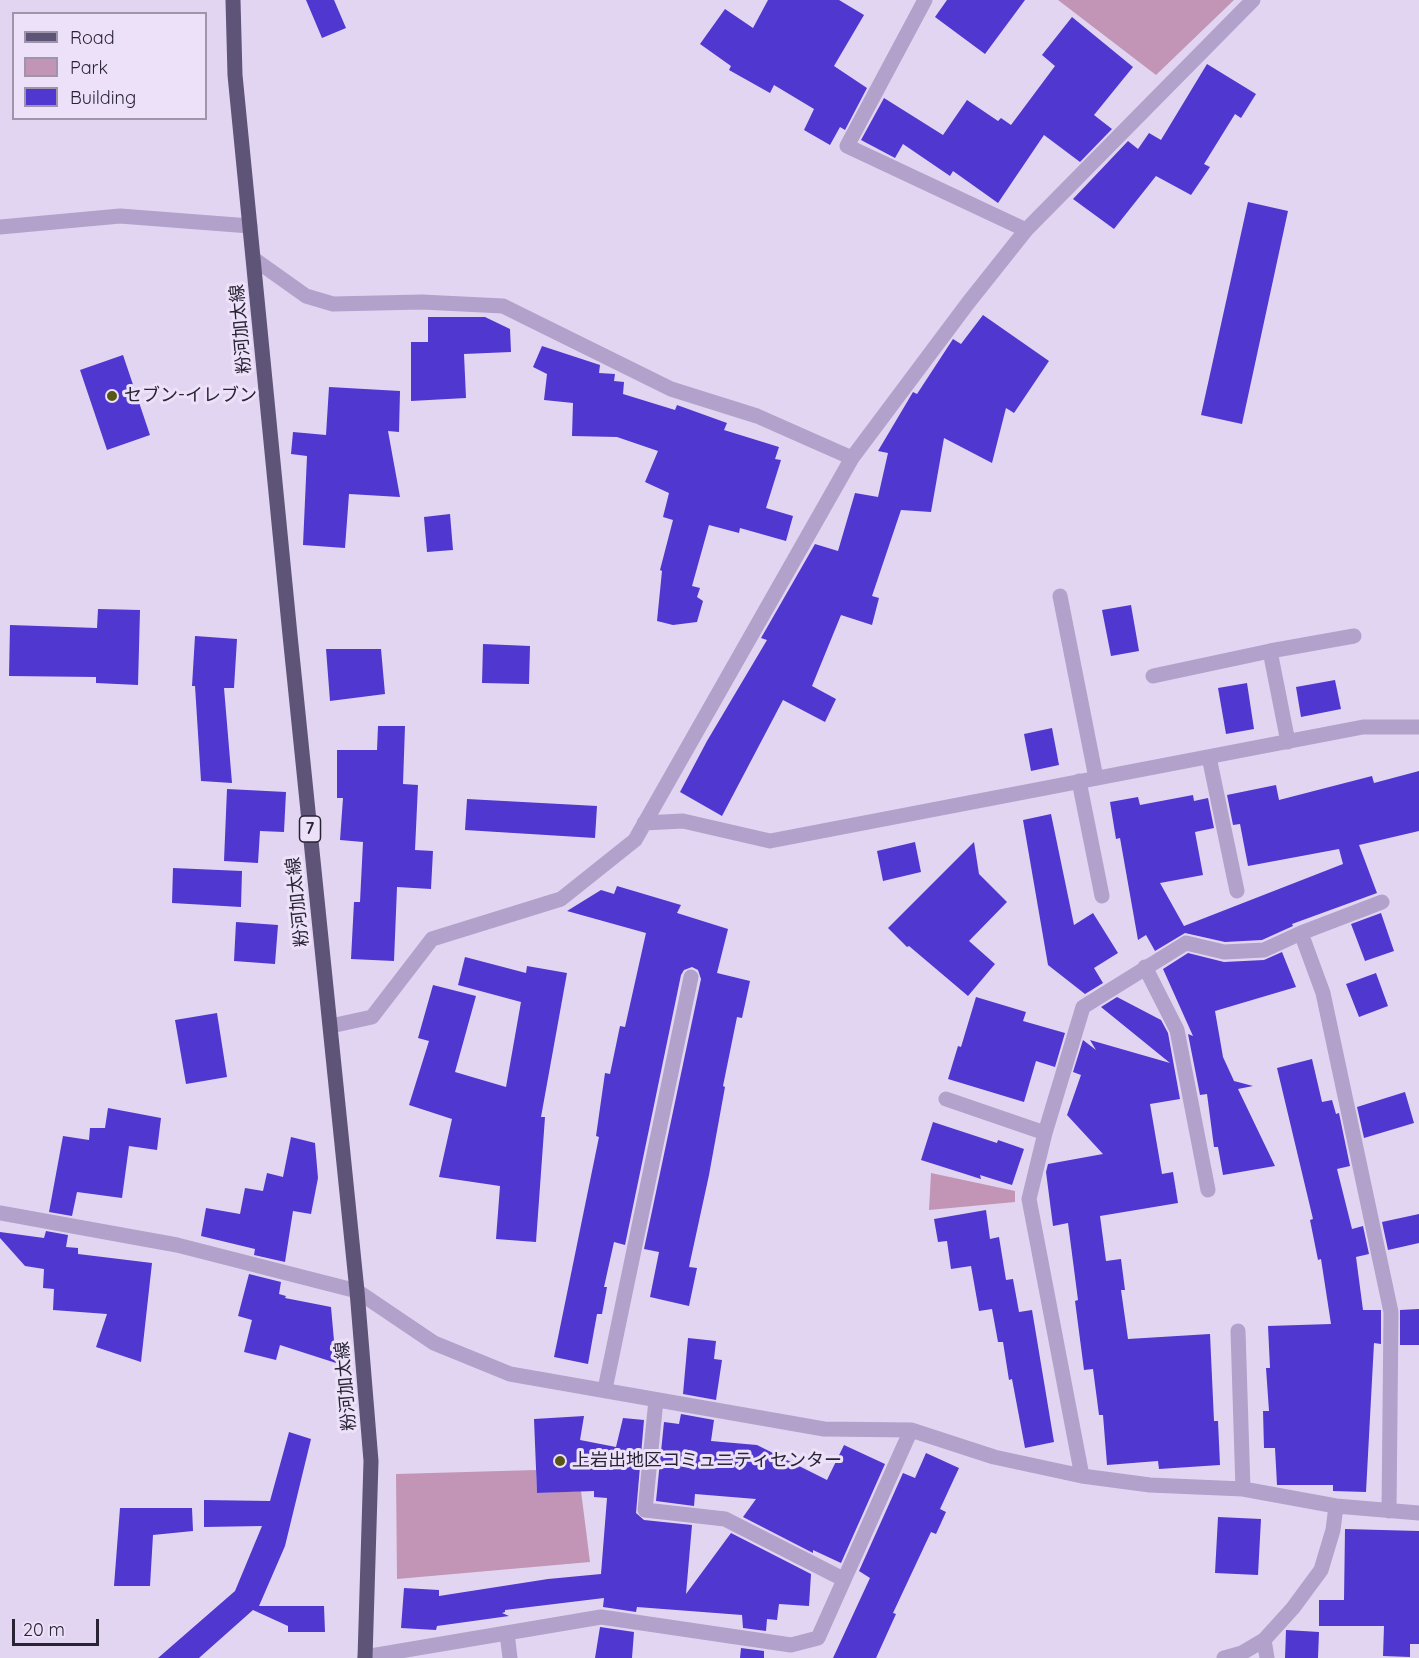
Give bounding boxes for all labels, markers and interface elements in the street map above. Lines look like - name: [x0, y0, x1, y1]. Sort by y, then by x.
- legend: [12, 12, 207, 120]
- text: Road: [70, 26, 115, 49]
- text: Park: [70, 56, 108, 79]
- text: Building: [70, 86, 136, 109]
- street label: 粉河加太線: [226, 283, 256, 375]
- place label: セブン-イレブン: [124, 385, 257, 407]
- marker: セブン-イレブン: [105, 389, 119, 403]
- road number: 7: [300, 816, 320, 842]
- street label: 粉河加太線: [283, 856, 313, 948]
- street label: 粉河加太線: [331, 1340, 361, 1432]
- place label: 上岩出地区コミュニティセンター: [572, 1450, 842, 1472]
- marker: 上岩出地区コミュニティセンター: [553, 1454, 567, 1468]
- scale bar: [15, 1607, 102, 1645]
- text: 20 m: [23, 1618, 65, 1641]

